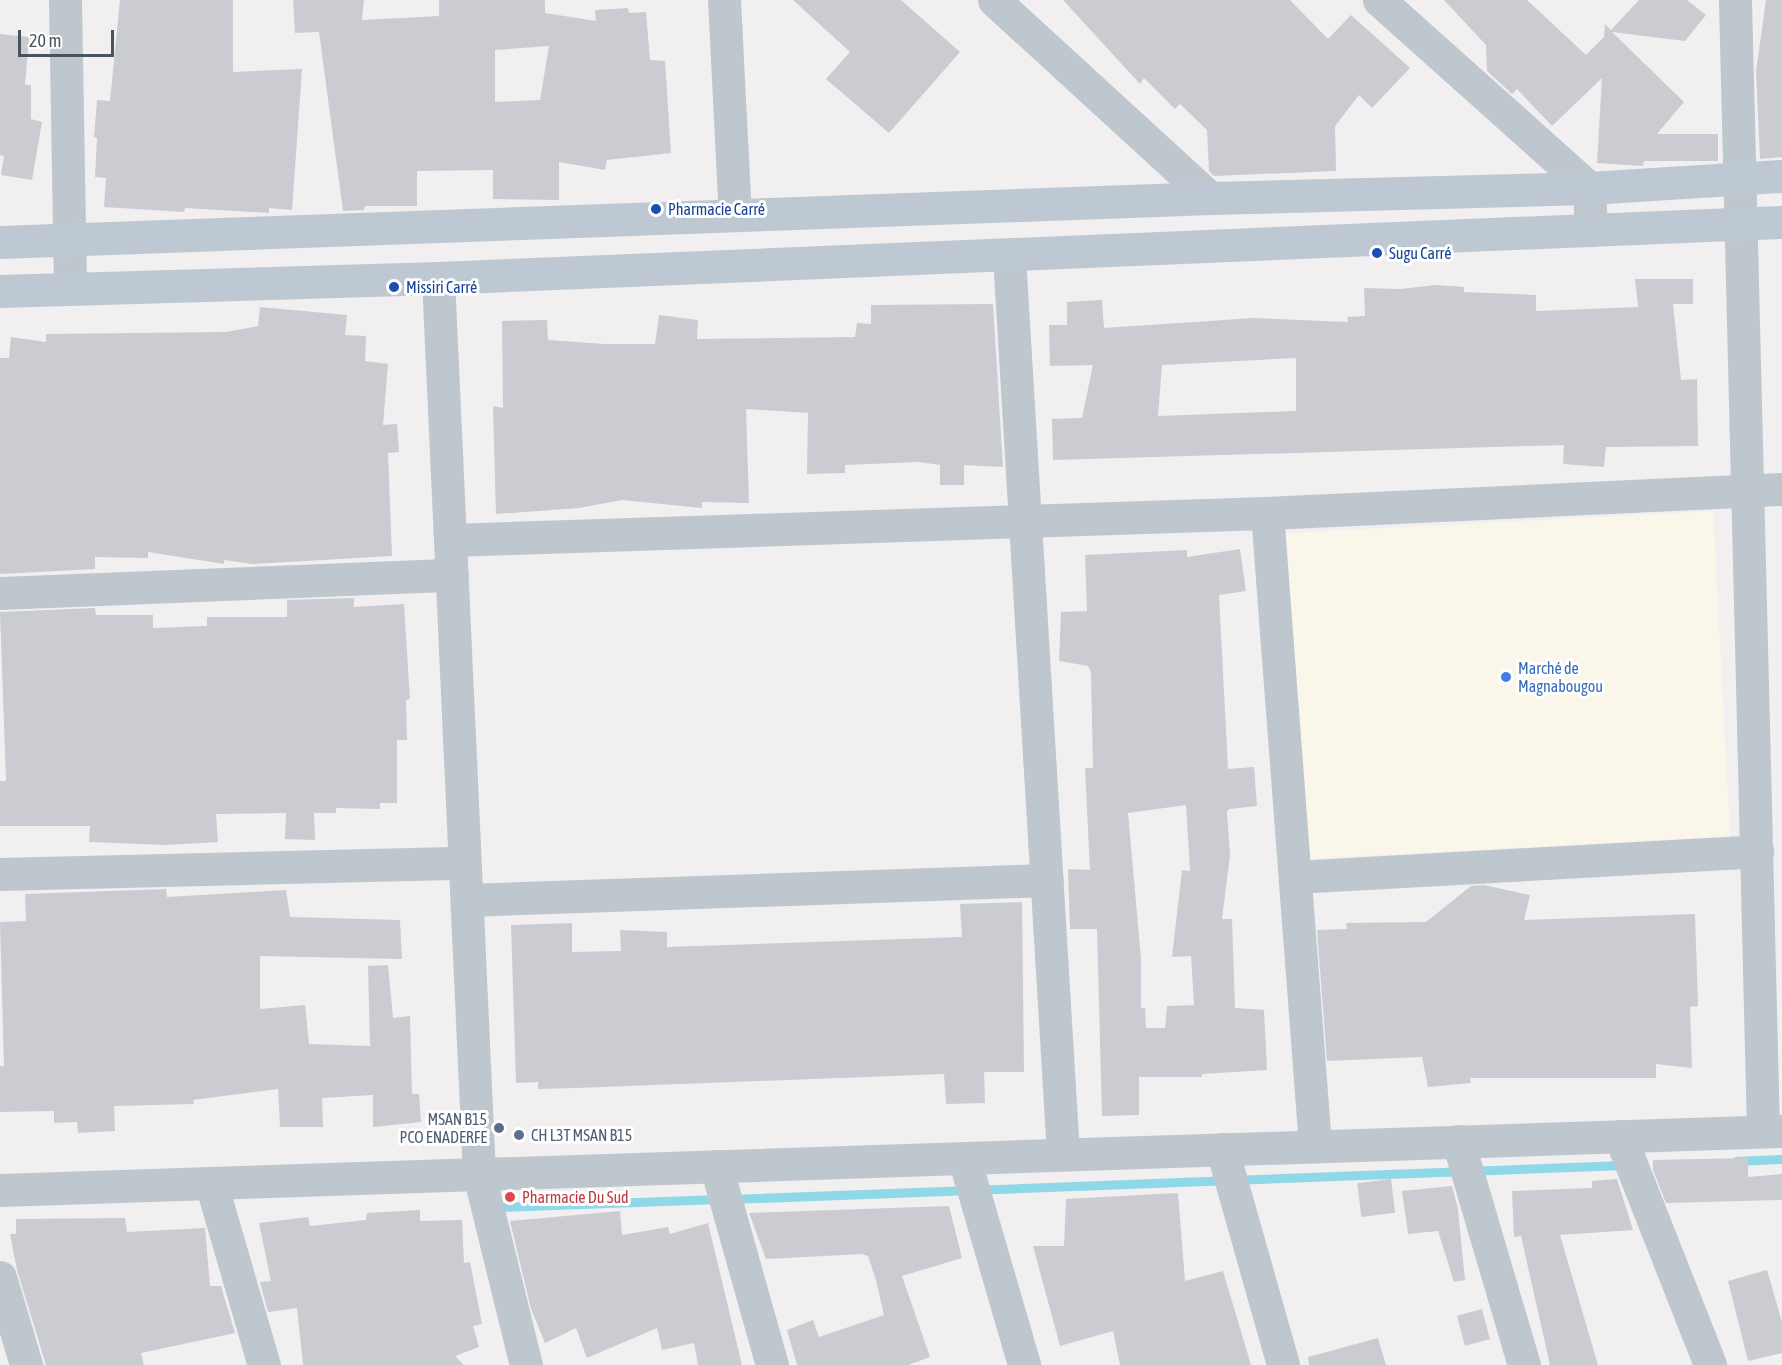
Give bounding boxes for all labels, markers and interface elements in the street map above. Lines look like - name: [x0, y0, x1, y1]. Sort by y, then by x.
- scale bar: [21, 18, 117, 56]
- text: 20 m: [29, 30, 61, 51]
- place label: Pharmacie Carré: [668, 199, 765, 219]
- marker: Pharmacie Carré: [649, 202, 663, 216]
- place label: Sugu Carré: [1389, 243, 1452, 263]
- marker: Sugu Carré: [1370, 246, 1384, 260]
- place label: Missiri Carré: [406, 277, 477, 297]
- marker: Missiri Carré: [387, 280, 401, 294]
- place label: Marché de Magnabougou: [1518, 658, 1603, 696]
- marker: Marché de Magnabougou: [1499, 670, 1513, 684]
- place label: MSAN B15 PCO ENADERFE: [400, 1109, 487, 1147]
- marker: MSAN B15 PCO ENADERFE: [492, 1121, 506, 1135]
- place label: CH L3T MSAN B15: [531, 1125, 632, 1145]
- marker: CH L3T MSAN B15: [512, 1128, 526, 1142]
- place label: Pharmacie Du Sud: [522, 1187, 629, 1207]
- marker: Pharmacie Du Sud: [503, 1190, 517, 1204]

